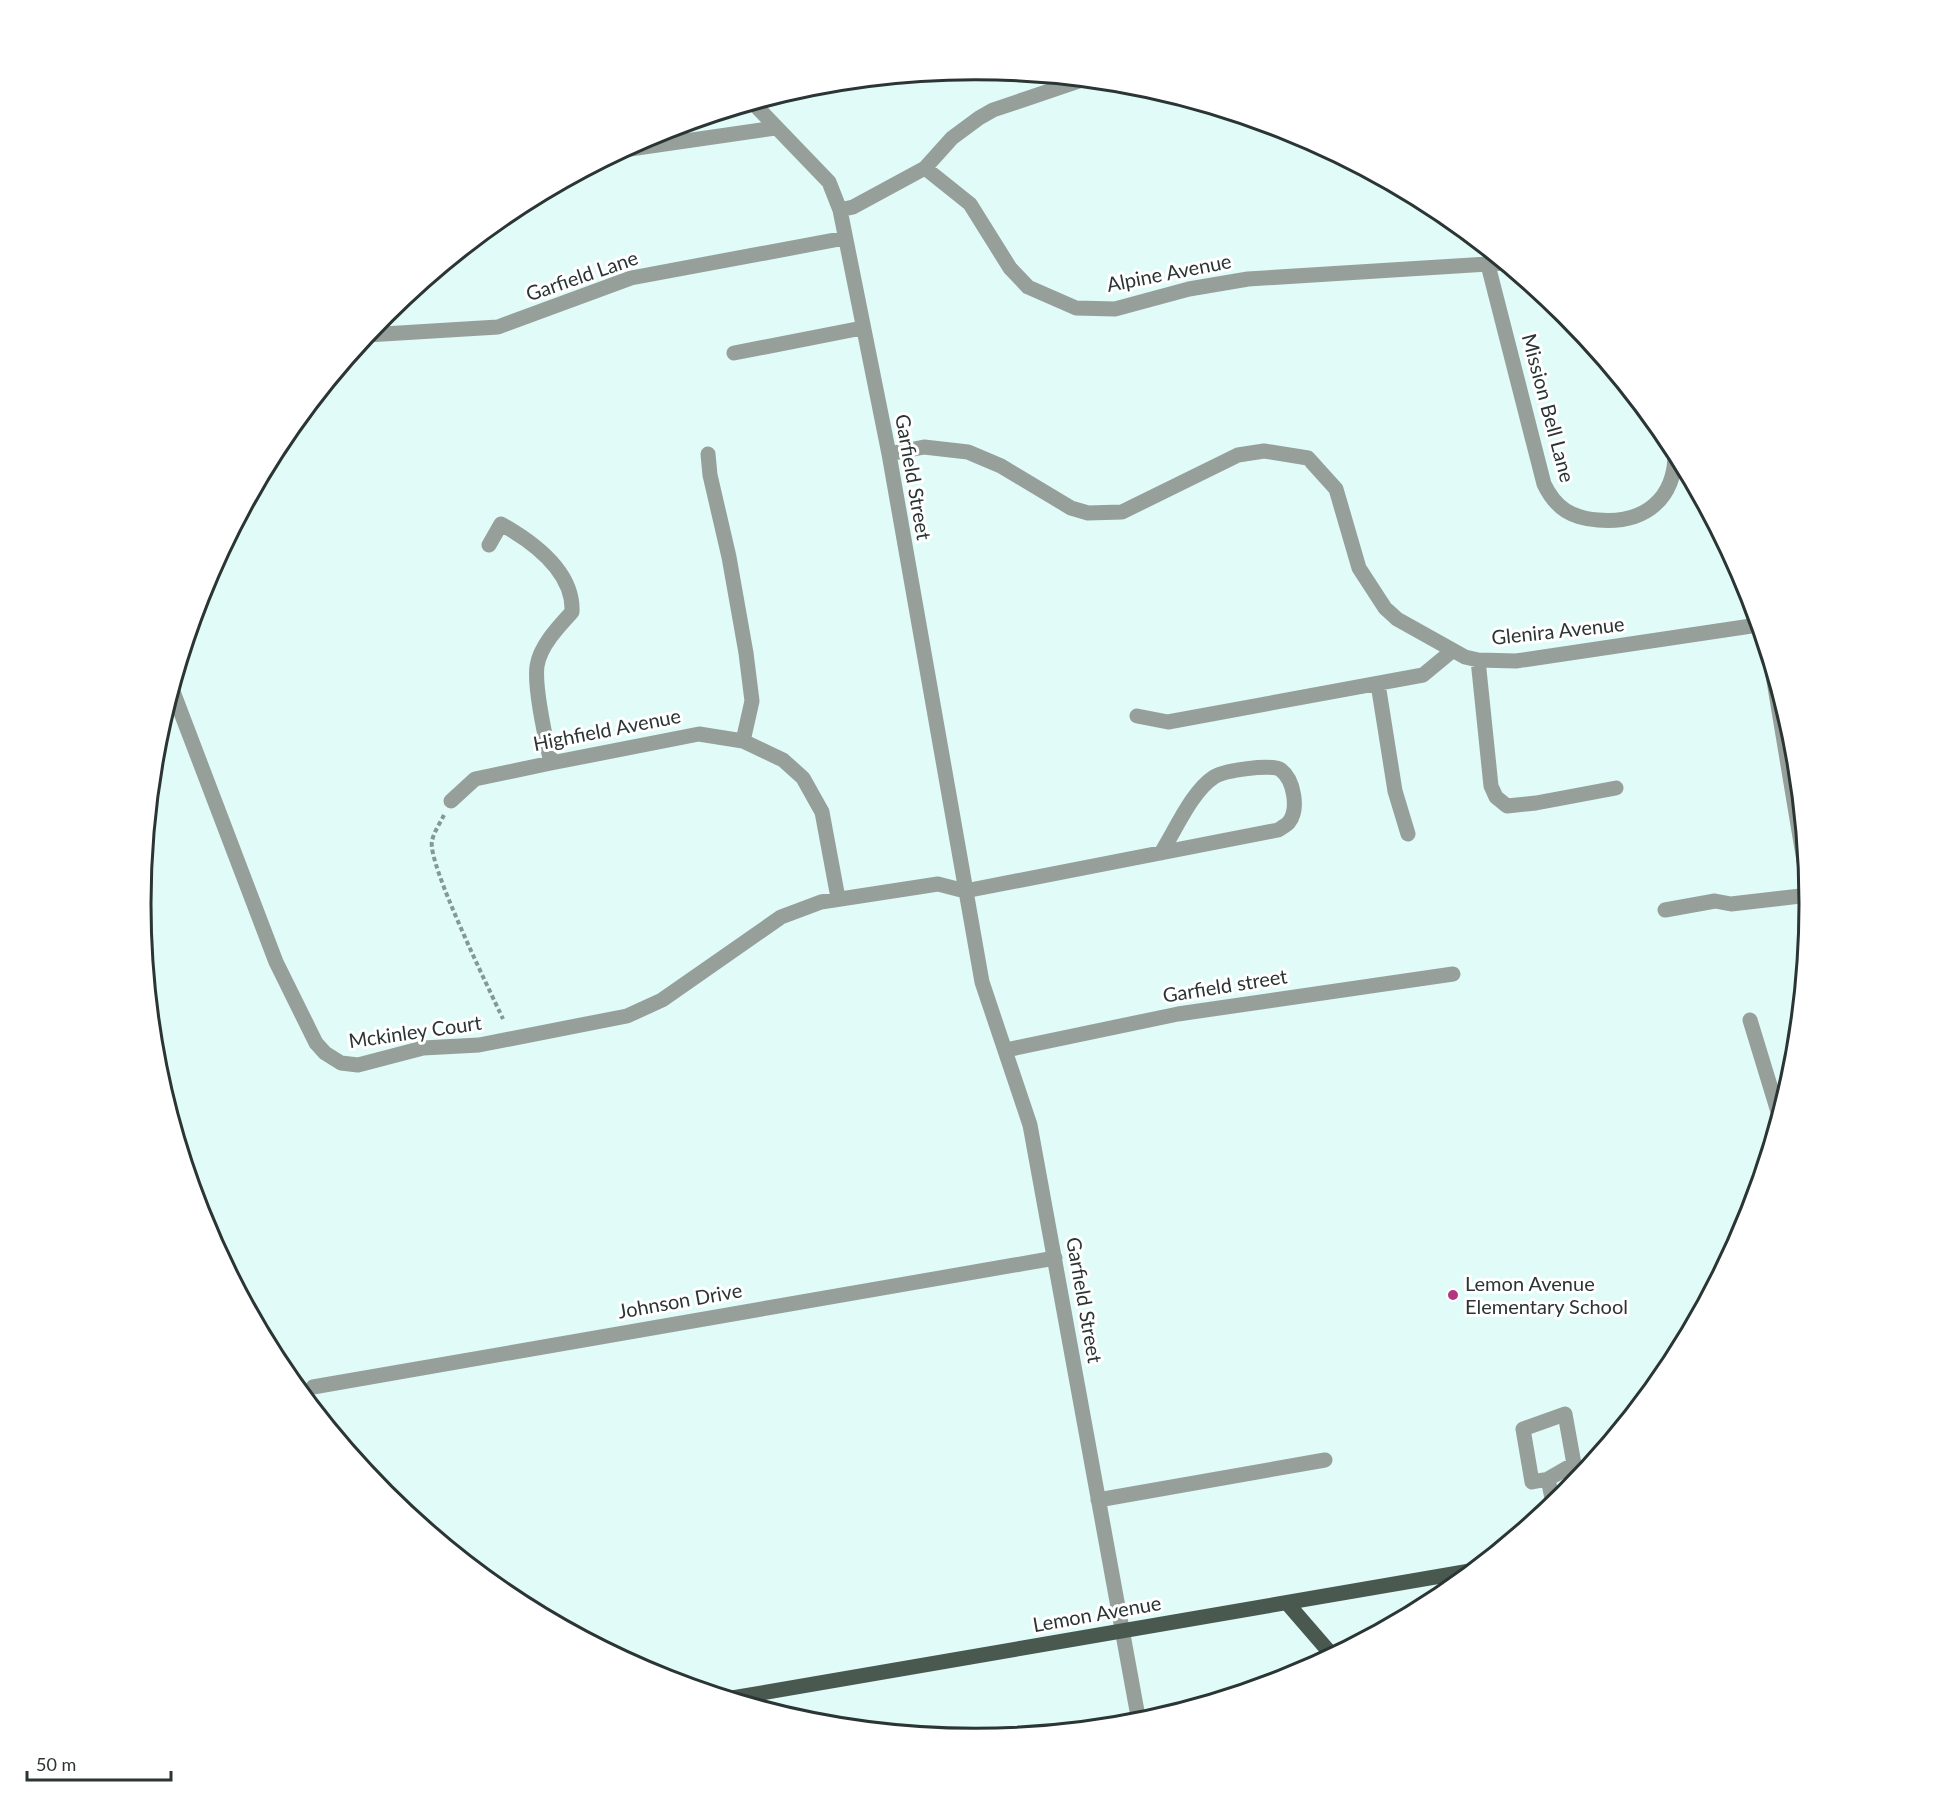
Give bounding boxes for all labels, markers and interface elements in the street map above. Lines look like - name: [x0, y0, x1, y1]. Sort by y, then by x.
- street label: Garfield Lane: [523, 245, 641, 305]
- street label: Alpine Avenue: [1104, 248, 1233, 296]
- street label: Mission Bell Lane: [1518, 331, 1580, 485]
- street label: Garfield Street: [891, 412, 937, 542]
- street label: Glenira Avenue: [1490, 611, 1626, 649]
- street label: Highfield Avenue: [531, 703, 683, 755]
- street label: Garfield street: [1161, 963, 1289, 1007]
- street label: Mckinley Court: [347, 1010, 483, 1052]
- street label: Garfield Street: [1062, 1235, 1108, 1365]
- place label: Lemon Avenue Elementary School: [1465, 1271, 1628, 1318]
- street label: Johnson Drive: [616, 1277, 744, 1323]
- marker: Lemon Avenue Elementary School: [1446, 1288, 1460, 1302]
- street label: Lemon Avenue: [1031, 1590, 1163, 1636]
- scale bar: [27, 1744, 171, 1782]
- text: 50 m: [36, 1753, 76, 1775]

